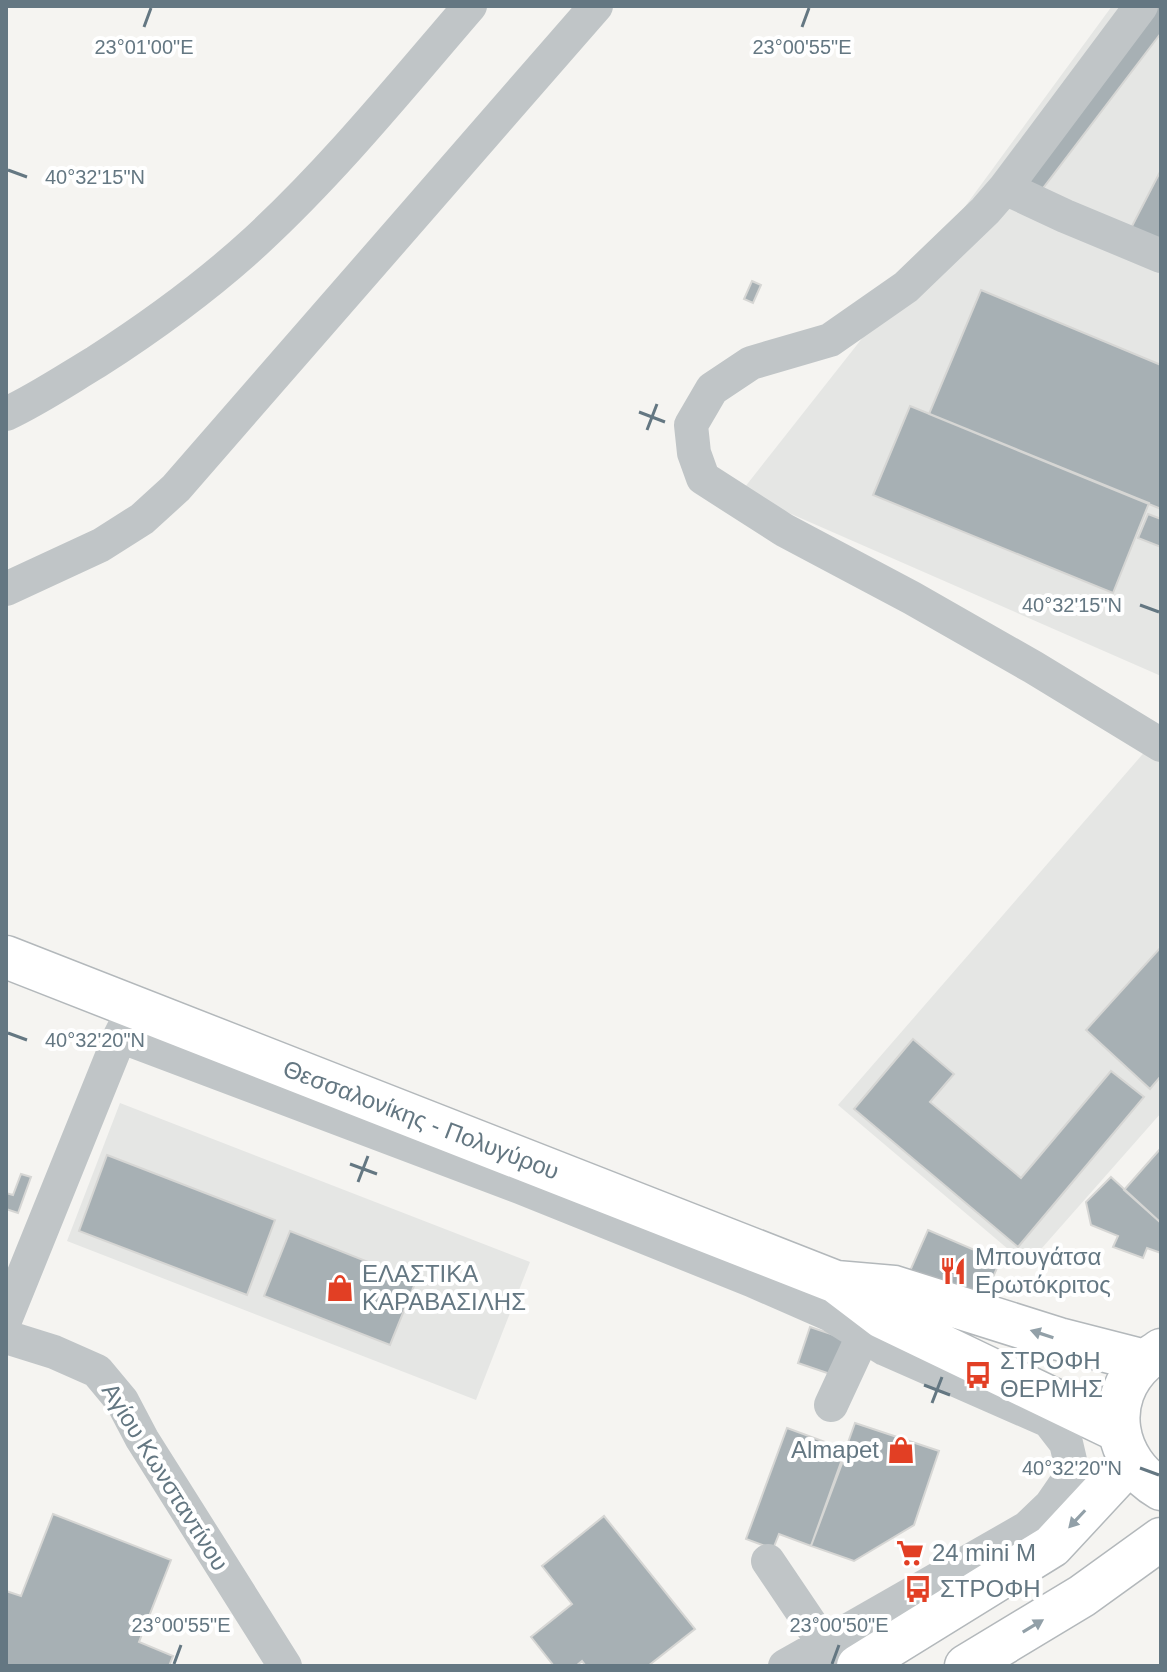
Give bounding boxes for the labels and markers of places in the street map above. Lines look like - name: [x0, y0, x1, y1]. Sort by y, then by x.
- place label: Μπουγάτσα Ερωτόκριτος: [975, 1243, 1111, 1298]
- restaurant icon: Μπουγάτσα Ερωτόκριτος: [938, 1256, 968, 1286]
- place label: ΕΛΑΣΤΙΚΑ ΚΑΡΑΒΑΣΙΛΗΣ: [362, 1260, 526, 1315]
- shop icon: ΕΛΑΣΤΙΚΑ ΚΑΡΑΒΑΣΙΛΗΣ: [325, 1273, 355, 1303]
- place label: ΣΤΡΟΦΗ ΘΕΡΜΗΣ: [1000, 1347, 1103, 1402]
- bus stop icon: ΣΤΡΟΦΗ ΘΕΡΜΗΣ: [963, 1360, 993, 1390]
- shop icon: Almapet: [886, 1435, 916, 1465]
- place label: Almapet: [791, 1436, 879, 1463]
- supermarket icon: 24 mini M: [895, 1538, 925, 1568]
- place label: 24 mini M: [932, 1539, 1036, 1566]
- bus stop icon: ΣΤΡΟΦΗ: [903, 1574, 933, 1604]
- place label: ΣΤΡΟΦΗ: [940, 1575, 1041, 1602]

